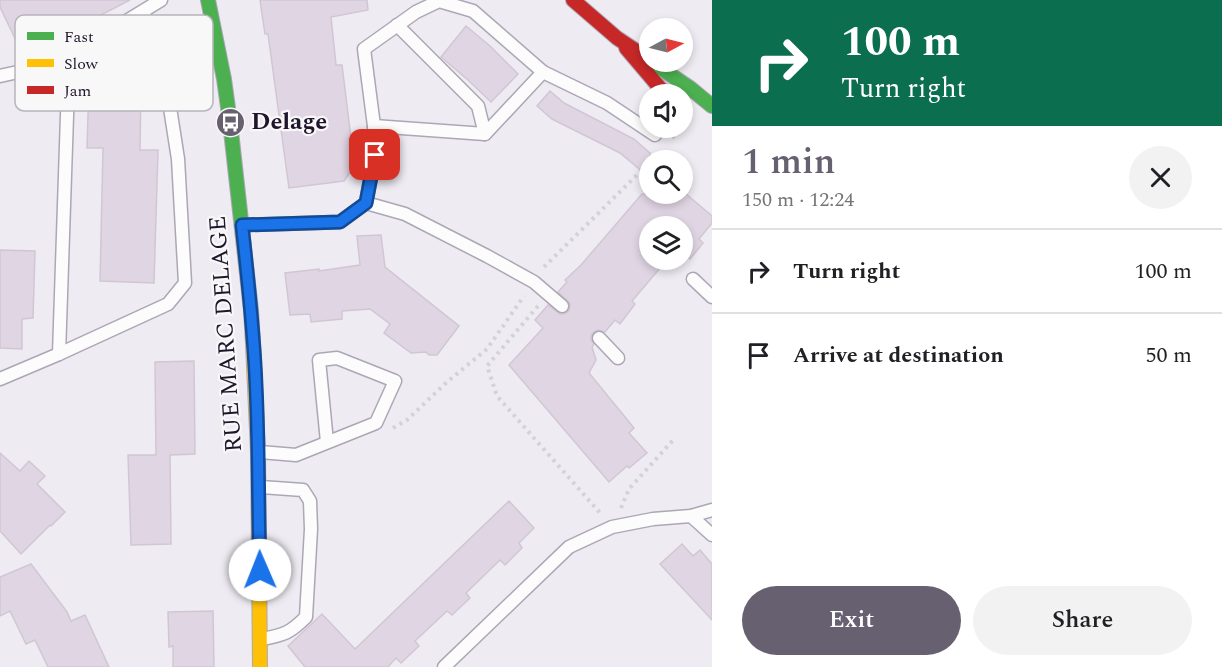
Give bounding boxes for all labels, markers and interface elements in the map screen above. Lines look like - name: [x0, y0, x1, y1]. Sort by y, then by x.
- text: 100 m: [841, 11, 960, 74]
- legend: [15, 15, 213, 111]
- north arrow: [639, 18, 693, 72]
- map controls: [639, 18, 693, 270]
- icon: right: [742, 24, 820, 102]
- text: Fast: [64, 25, 94, 49]
- text: Slow: [64, 52, 99, 76]
- text: Turn right: [841, 68, 966, 110]
- text: Jam: [64, 79, 92, 103]
- button: sound: [639, 84, 693, 138]
- place label: Delage: [251, 104, 327, 140]
- bus stop icon: Delage: [214, 106, 246, 138]
- pin: [349, 129, 400, 180]
- text: 1 min: [742, 135, 835, 190]
- icon: arrive: [358, 138, 391, 171]
- button: close: [1129, 146, 1192, 209]
- button: search: [639, 150, 693, 204]
- text: 150 m · 12:24: [742, 185, 854, 215]
- street label: RUE MARC DELAGE: [200, 215, 252, 453]
- button: layers: [639, 216, 693, 270]
- icon: right: [742, 255, 775, 288]
- text: Turn right: [793, 255, 900, 288]
- text: 100 m: [1135, 255, 1192, 288]
- icon: arrive: [742, 339, 775, 372]
- text: Arrive at destination: [793, 339, 1004, 372]
- text: 50 m: [1146, 339, 1192, 372]
- position arrow: [228, 538, 292, 602]
- button: Exit: [742, 586, 961, 655]
- button: Share: [973, 586, 1192, 655]

